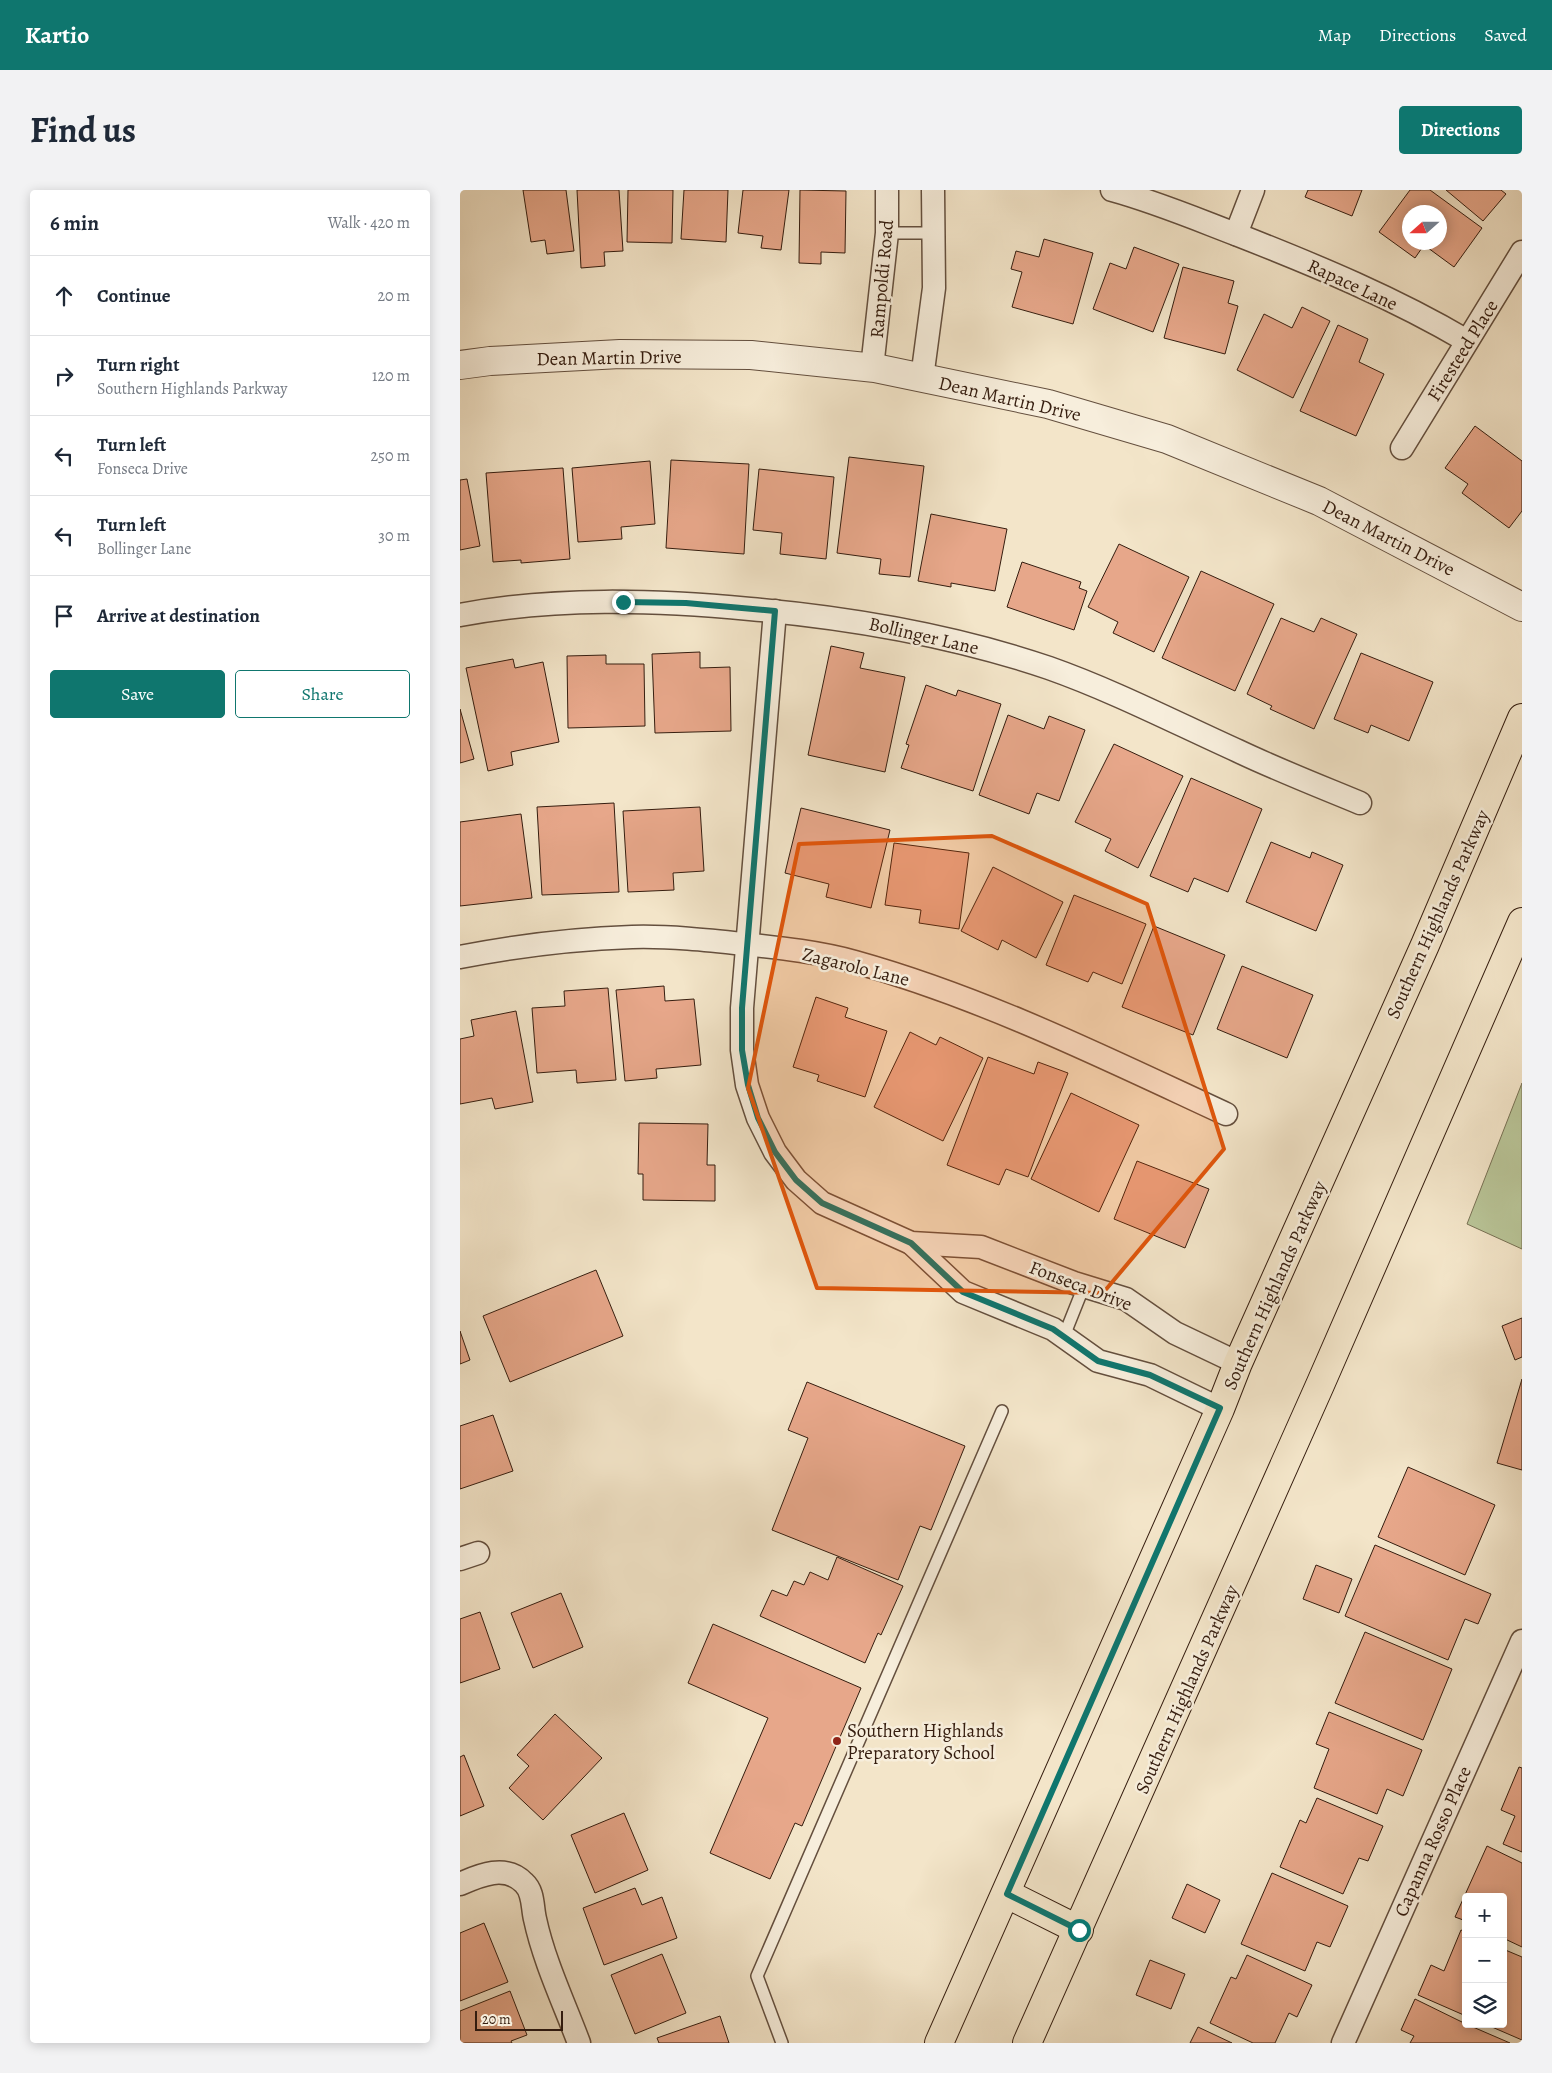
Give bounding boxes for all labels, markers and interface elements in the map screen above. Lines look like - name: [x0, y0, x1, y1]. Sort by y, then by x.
- text: Kartio: [25, 19, 89, 51]
- text: Map: [1318, 23, 1351, 47]
- text: Directions: [1379, 23, 1456, 47]
- text: Saved: [1484, 23, 1527, 47]
- text: Find us: [30, 106, 136, 154]
- button: Directions: [1399, 106, 1522, 154]
- north arrow: [1402, 205, 1447, 250]
- text: 6 min: [50, 209, 99, 237]
- text: Walk · 420 m: [328, 212, 410, 234]
- street label: Rampoldi Road: [864, 218, 900, 339]
- street label: Rapace Lane: [1303, 253, 1402, 317]
- icon: ahead: [50, 282, 78, 310]
- text: Continue: [97, 283, 171, 309]
- text: 20 m: [377, 285, 410, 307]
- street label: Firesteed Place: [1421, 295, 1504, 406]
- street label: Dean Martin Drive: [536, 344, 682, 372]
- text: Turn right: [97, 352, 179, 378]
- icon: right: [50, 362, 78, 390]
- text: 120 m: [372, 365, 410, 387]
- street label: Dean Martin Drive: [936, 370, 1084, 428]
- text: Southern Highlands Parkway: [97, 378, 287, 400]
- text: Turn left: [97, 432, 166, 458]
- icon: left: [50, 442, 78, 470]
- text: 250 m: [371, 445, 410, 467]
- text: Fonseca Drive: [97, 458, 188, 480]
- street label: Dean Martin Drive: [1318, 493, 1459, 582]
- text: Turn left: [97, 512, 166, 538]
- icon: left: [50, 522, 78, 550]
- text: 30 m: [378, 525, 410, 547]
- text: Bollinger Lane: [97, 538, 191, 560]
- route end: [612, 591, 635, 614]
- icon: arrive: [50, 602, 78, 630]
- text: Arrive at destination: [97, 603, 260, 629]
- street label: Bollinger Lane: [866, 611, 981, 661]
- button: Save: [50, 670, 225, 718]
- button: Share: [235, 670, 410, 718]
- street label: Southern Highlands Parkway: [1380, 805, 1496, 1023]
- street label: Zagarolo Lane: [799, 941, 912, 993]
- street label: Southern Highlands Parkway: [1217, 1176, 1333, 1394]
- street label: Fonseca Drive: [1026, 1254, 1136, 1317]
- street label: Southern Highlands Parkway: [1129, 1580, 1245, 1798]
- place label: Southern Highlands Preparatory School: [847, 1718, 1004, 1766]
- marker: Southern Highlands Preparatory School: [831, 1735, 843, 1747]
- street label: Capanna Rosso Place: [1388, 1762, 1478, 1921]
- map controls: [1462, 1893, 1507, 2028]
- button: +: [1462, 1893, 1507, 1938]
- route start: [1068, 1919, 1091, 1942]
- button: −: [1462, 1938, 1507, 1983]
- button: layers: [1462, 1983, 1507, 2028]
- scale bar: [475, 2008, 562, 2031]
- text: 20 m: [482, 2010, 511, 2029]

